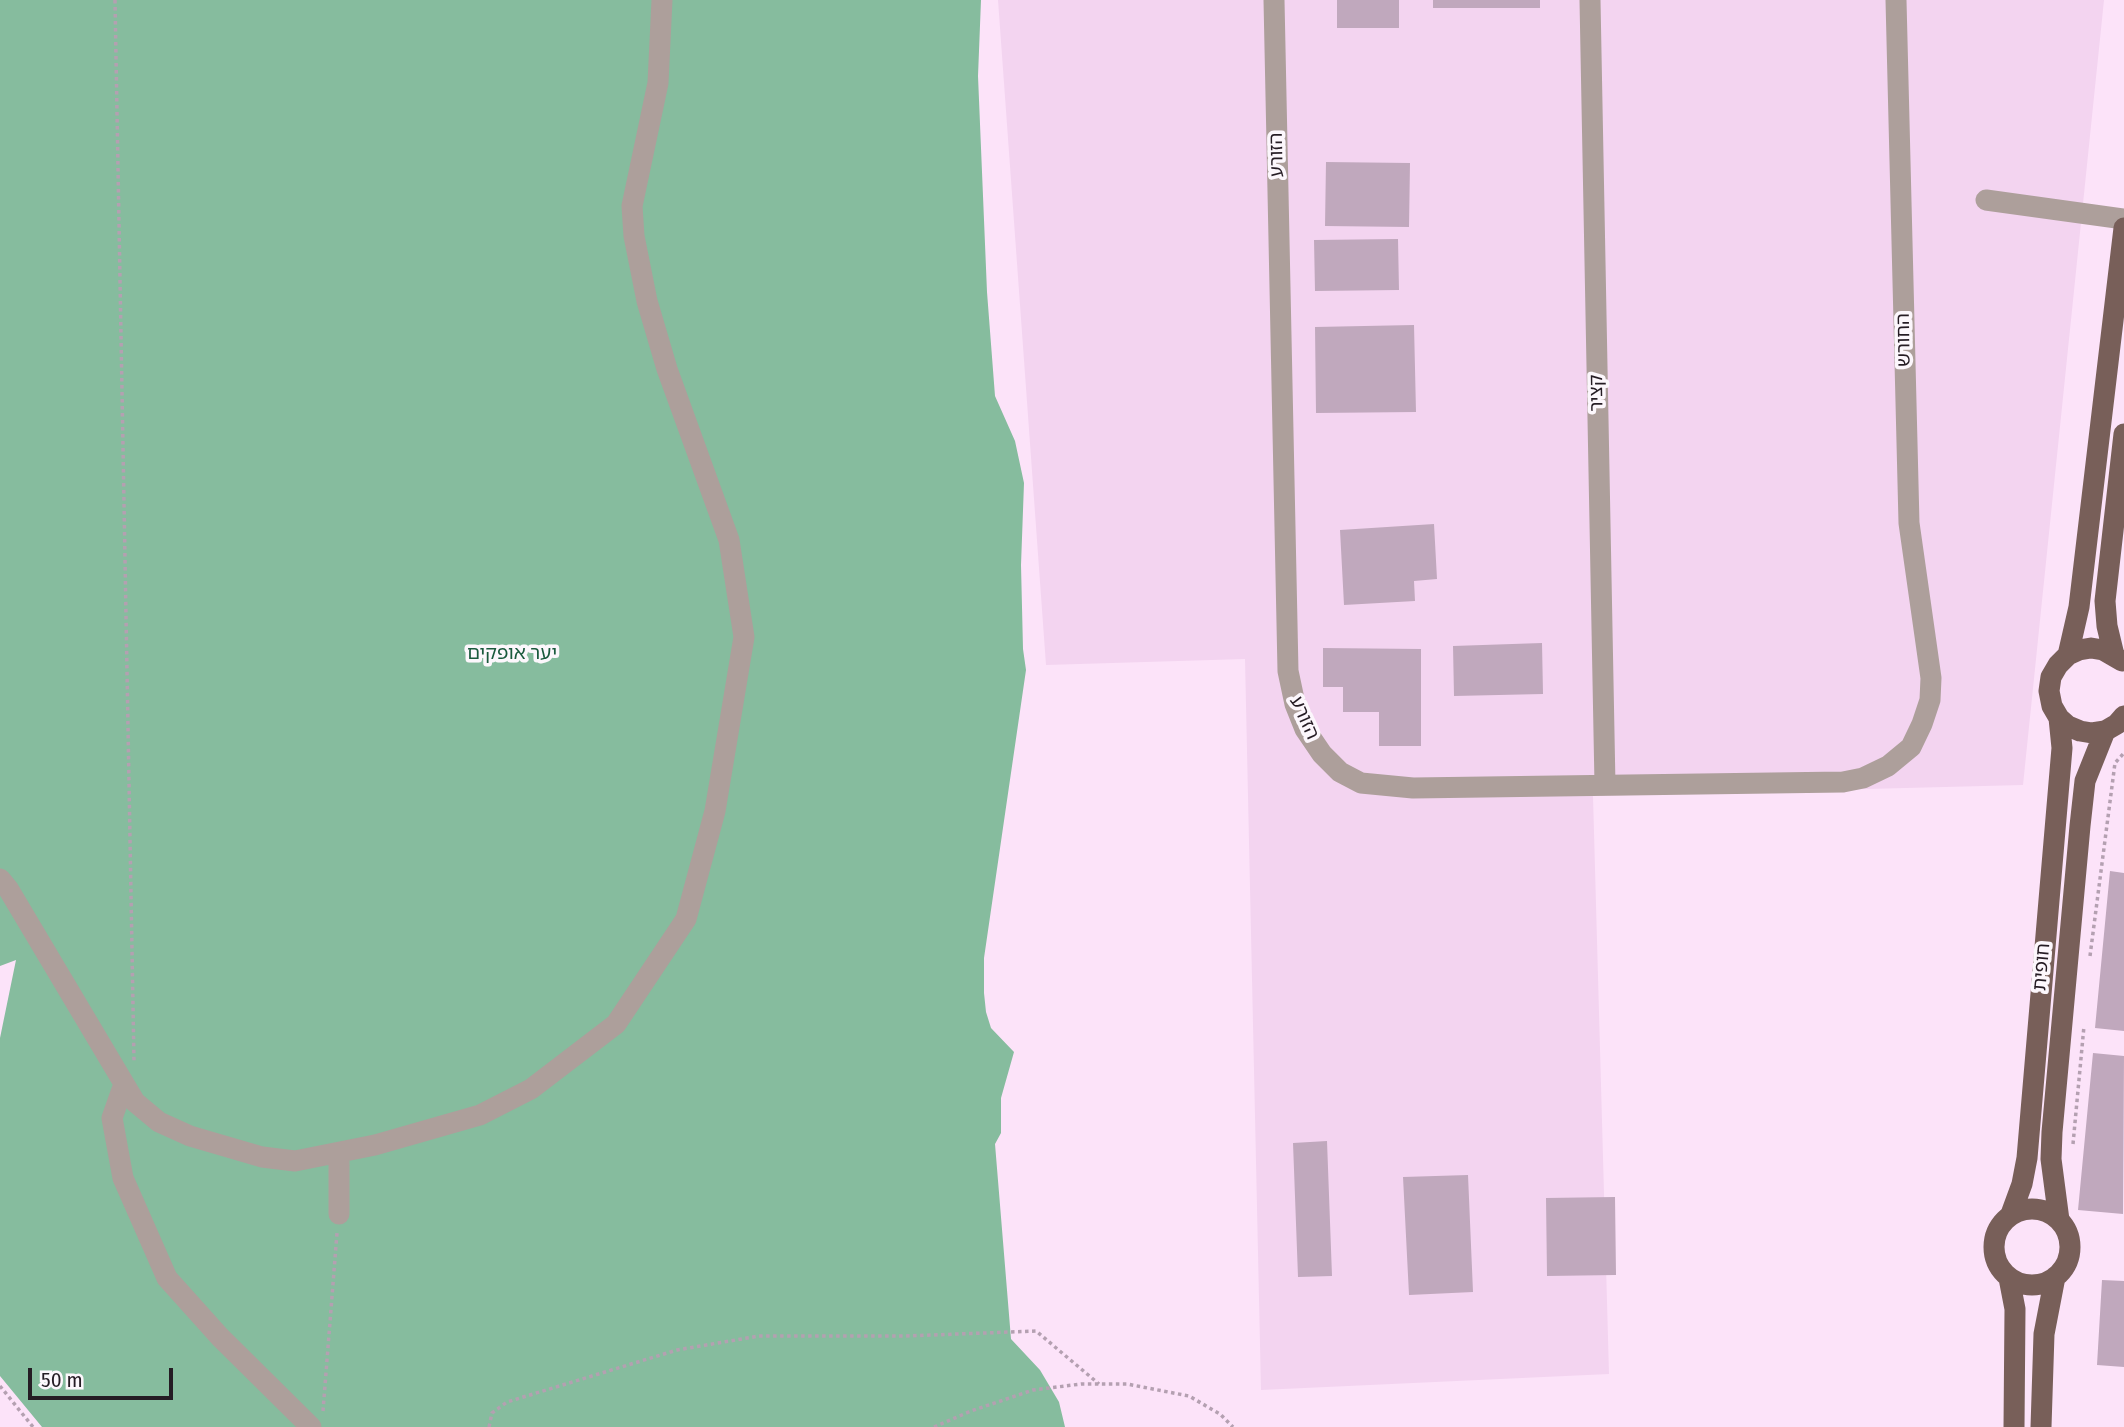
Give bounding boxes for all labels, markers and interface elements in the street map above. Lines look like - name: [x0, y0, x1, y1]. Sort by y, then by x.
- street label: הזורע: [1265, 132, 1289, 178]
- street label: החורש: [1892, 313, 1916, 367]
- street label: קציר: [1585, 374, 1609, 412]
- park label: יער אופקים: [467, 643, 557, 665]
- street label: הזורע: [1284, 693, 1324, 743]
- street label: חופית: [2029, 942, 2055, 992]
- scale bar: [32, 1354, 177, 1398]
- text: 50 m: [41, 1367, 83, 1393]

